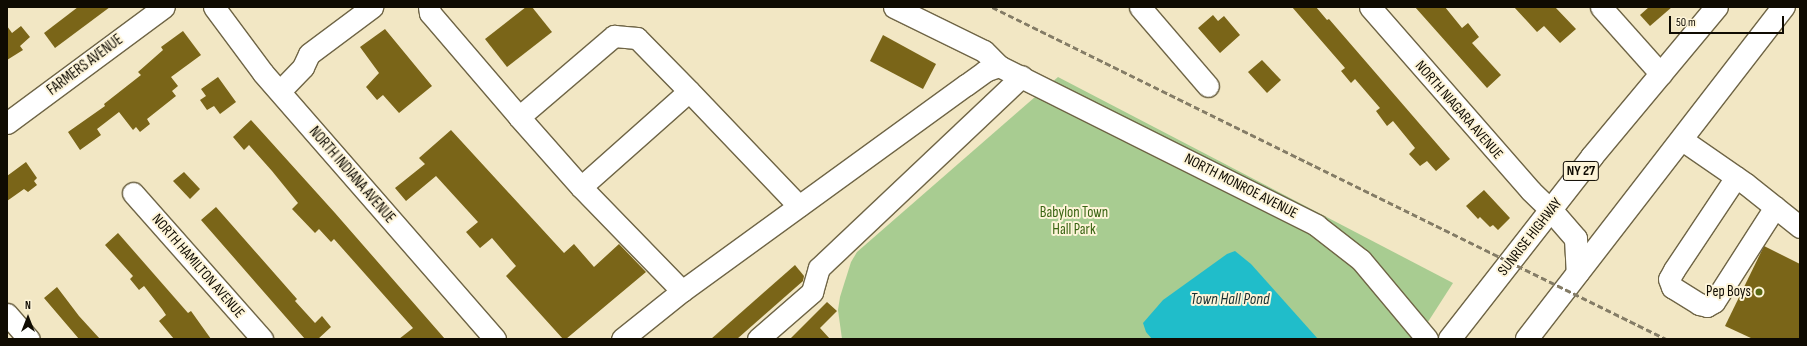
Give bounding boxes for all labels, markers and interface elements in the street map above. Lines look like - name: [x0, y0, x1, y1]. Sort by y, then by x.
- scale bar: [1671, 8, 1786, 34]
- text: 50 m: [1676, 15, 1696, 30]
- street label: FARMERS AVENUE: [44, 31, 126, 99]
- street label: NORTH NIAGARA AVENUE: [1411, 57, 1507, 163]
- street label: NORTH INDIANA AVENUE: [305, 123, 399, 227]
- street label: NORTH MONROE AVENUE: [1181, 150, 1301, 222]
- road number: NY 27: [1562, 159, 1600, 183]
- street label: SUNRISE HIGHWAY: [1494, 195, 1566, 279]
- park label: Babylon Town Hall Park: [1040, 203, 1108, 238]
- street label: NORTH HAMILTON AVENUE: [148, 210, 248, 322]
- place label: Pep Boys: [1706, 283, 1751, 301]
- marker: Pep Boys: [1754, 287, 1764, 297]
- water label: Town Hall Pond: [1190, 290, 1270, 310]
- north arrow: [8, 298, 48, 338]
- text: N: [25, 299, 31, 312]

